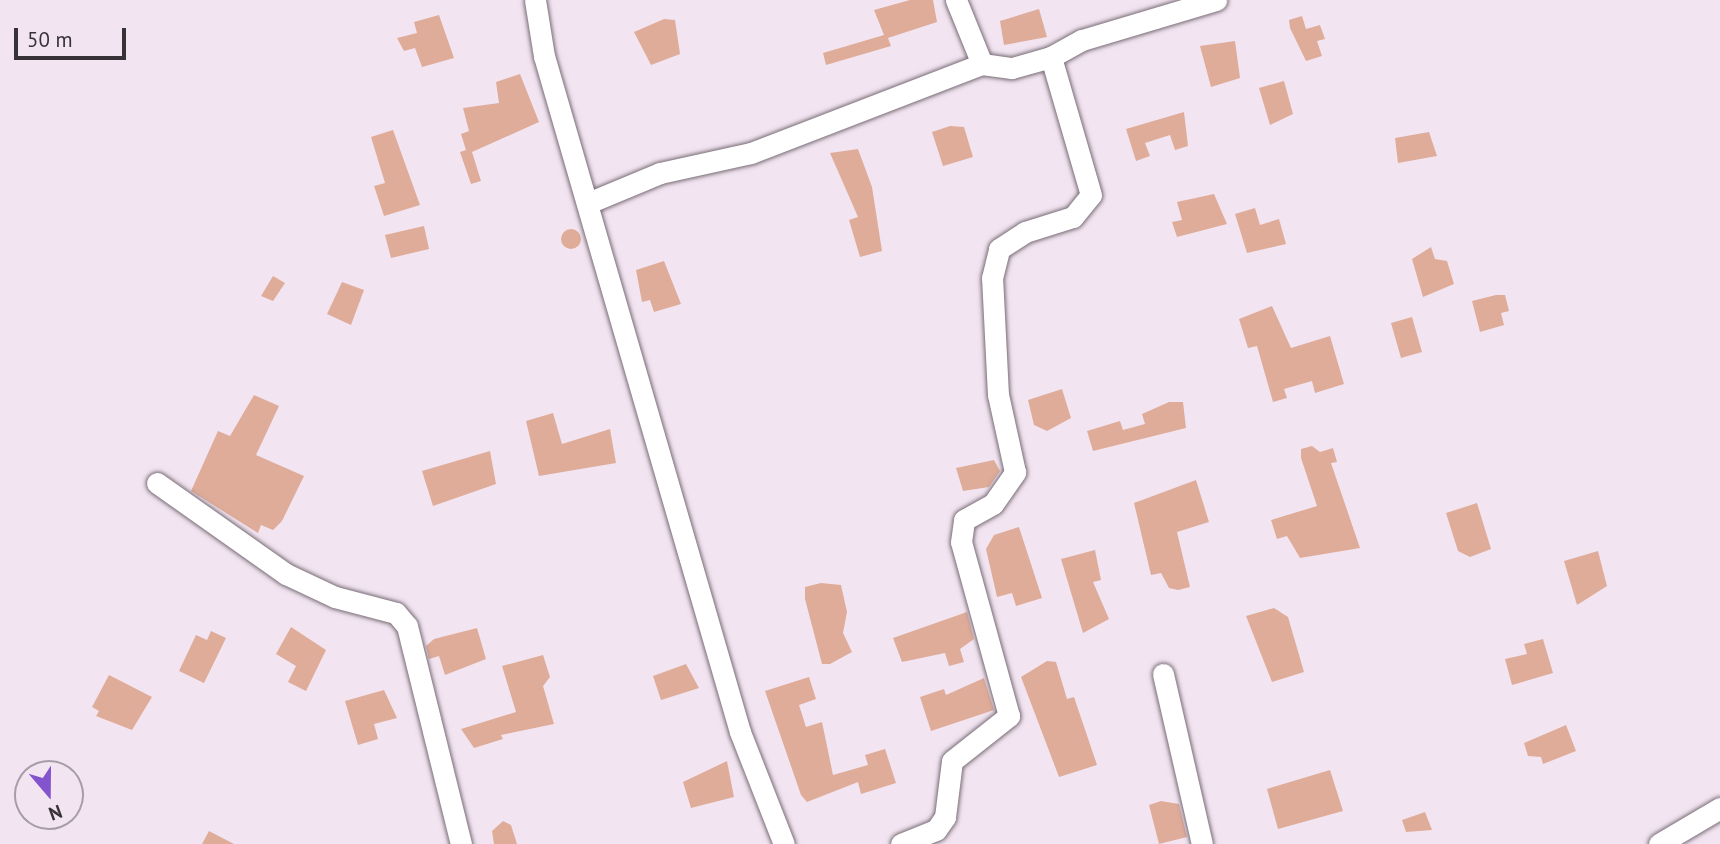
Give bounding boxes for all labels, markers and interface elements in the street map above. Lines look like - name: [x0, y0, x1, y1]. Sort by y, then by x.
- scale bar: [18, 14, 130, 58]
- text: 50 m: [27, 26, 73, 53]
- north arrow: [14, 760, 84, 830]
- text: N: [46, 799, 65, 826]

